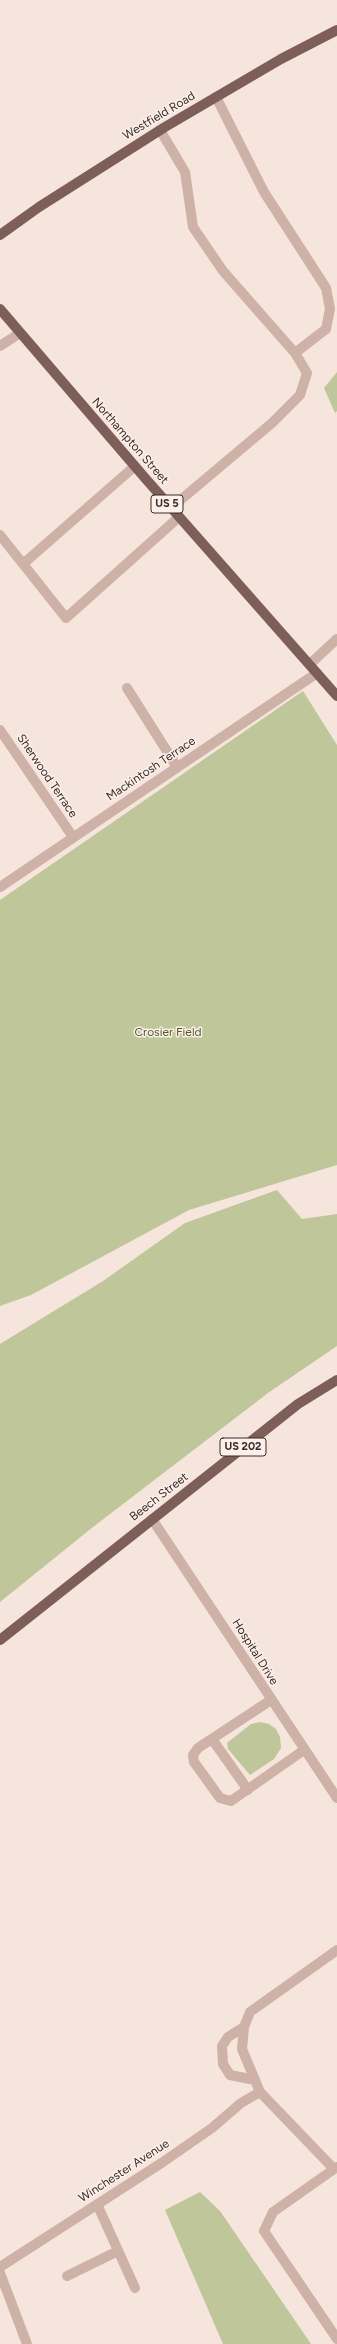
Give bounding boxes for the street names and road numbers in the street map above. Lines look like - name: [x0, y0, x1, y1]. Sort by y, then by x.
- street label: Westfield Road: [120, 89, 198, 143]
- street label: Northampton Street: [89, 395, 171, 487]
- road number: US 5: [151, 495, 183, 513]
- street label: Sherwood Terrace: [14, 732, 80, 820]
- street label: Mackintosh Terrace: [104, 734, 198, 804]
- road number: US 202: [220, 1438, 266, 1456]
- street label: Beech Street: [127, 1470, 191, 1524]
- street label: Hospital Drive: [229, 1616, 281, 1688]
- street label: Winchester Avenue: [76, 2136, 172, 2206]

